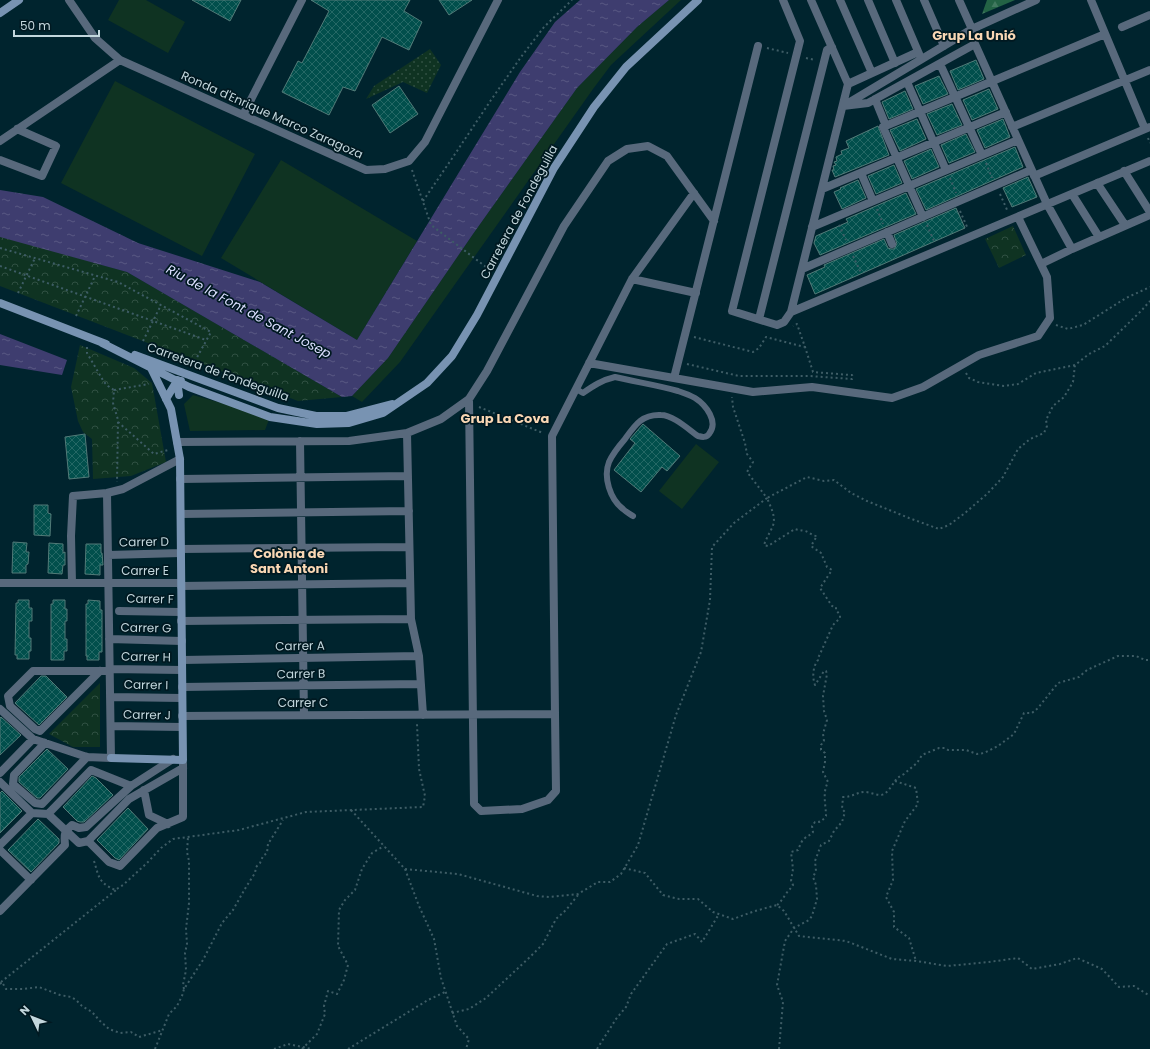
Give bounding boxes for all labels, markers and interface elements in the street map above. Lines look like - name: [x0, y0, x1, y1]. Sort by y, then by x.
- scale bar: [14, 12, 99, 38]
- text: 50 m: [20, 17, 51, 34]
- district label: Grup La Unió: [932, 26, 1016, 45]
- street label: Ronda d'Enrique Marco Zaragoza: [179, 67, 366, 162]
- street label: Carretera de Fondeguilla: [476, 142, 561, 282]
- water label: Riu de la Font de Sant Josep: [163, 260, 335, 363]
- street label: Carretera de Fondeguilla: [145, 338, 291, 405]
- district label: Grup La Cova: [461, 409, 550, 428]
- street label: Carrer D: [119, 533, 169, 550]
- district label: Colònia de Sant Antoni: [250, 544, 328, 578]
- street label: Carrer E: [121, 562, 169, 579]
- street label: Carrer F: [126, 590, 174, 607]
- street label: Carrer G: [120, 619, 172, 636]
- street label: Carrer A: [275, 637, 325, 654]
- street label: Carrer H: [121, 648, 171, 665]
- street label: Carrer B: [276, 665, 326, 682]
- street label: Carrer I: [124, 676, 168, 693]
- street label: Carrer C: [278, 694, 328, 711]
- street label: Carrer J: [123, 706, 171, 723]
- north arrow: [12, 997, 52, 1037]
- text: N: [16, 1002, 33, 1019]

